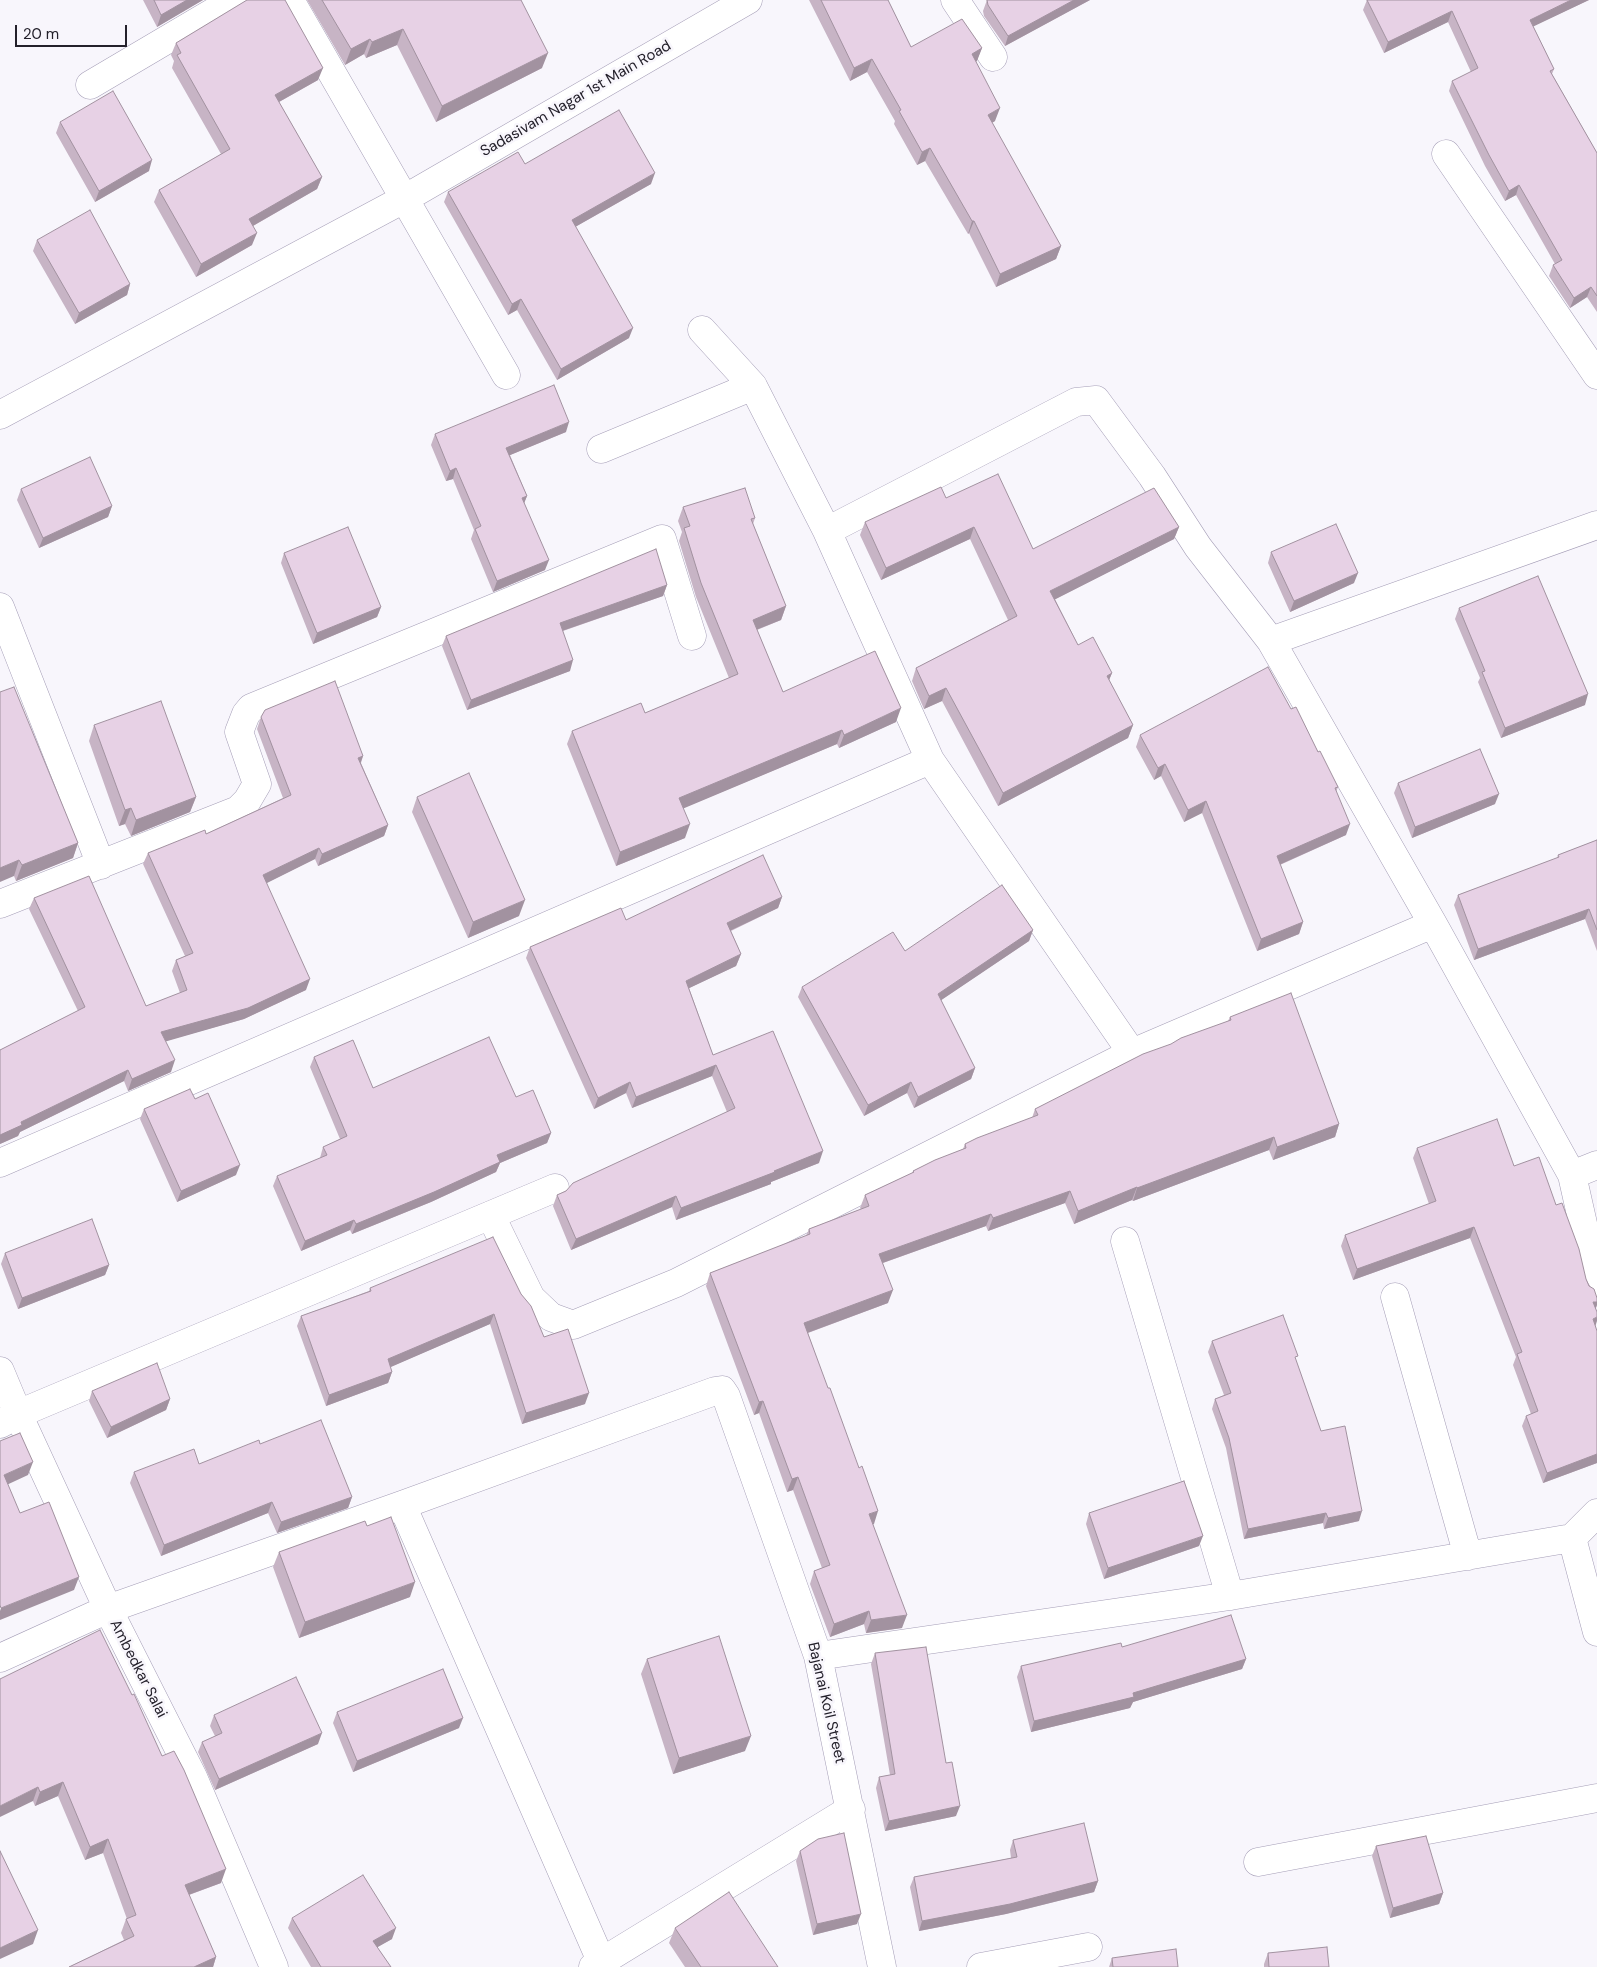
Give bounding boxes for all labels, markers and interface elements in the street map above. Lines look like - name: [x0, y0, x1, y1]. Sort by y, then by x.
- scale bar: [18, 15, 130, 47]
- text: 20 m: [23, 24, 59, 44]
- street label: Sadasivam Nagar 1st Main Road: [478, 37, 674, 161]
- street label: Ambedkar Salai: [106, 1617, 170, 1721]
- street label: Bajanai Koil Street: [803, 1641, 849, 1765]

